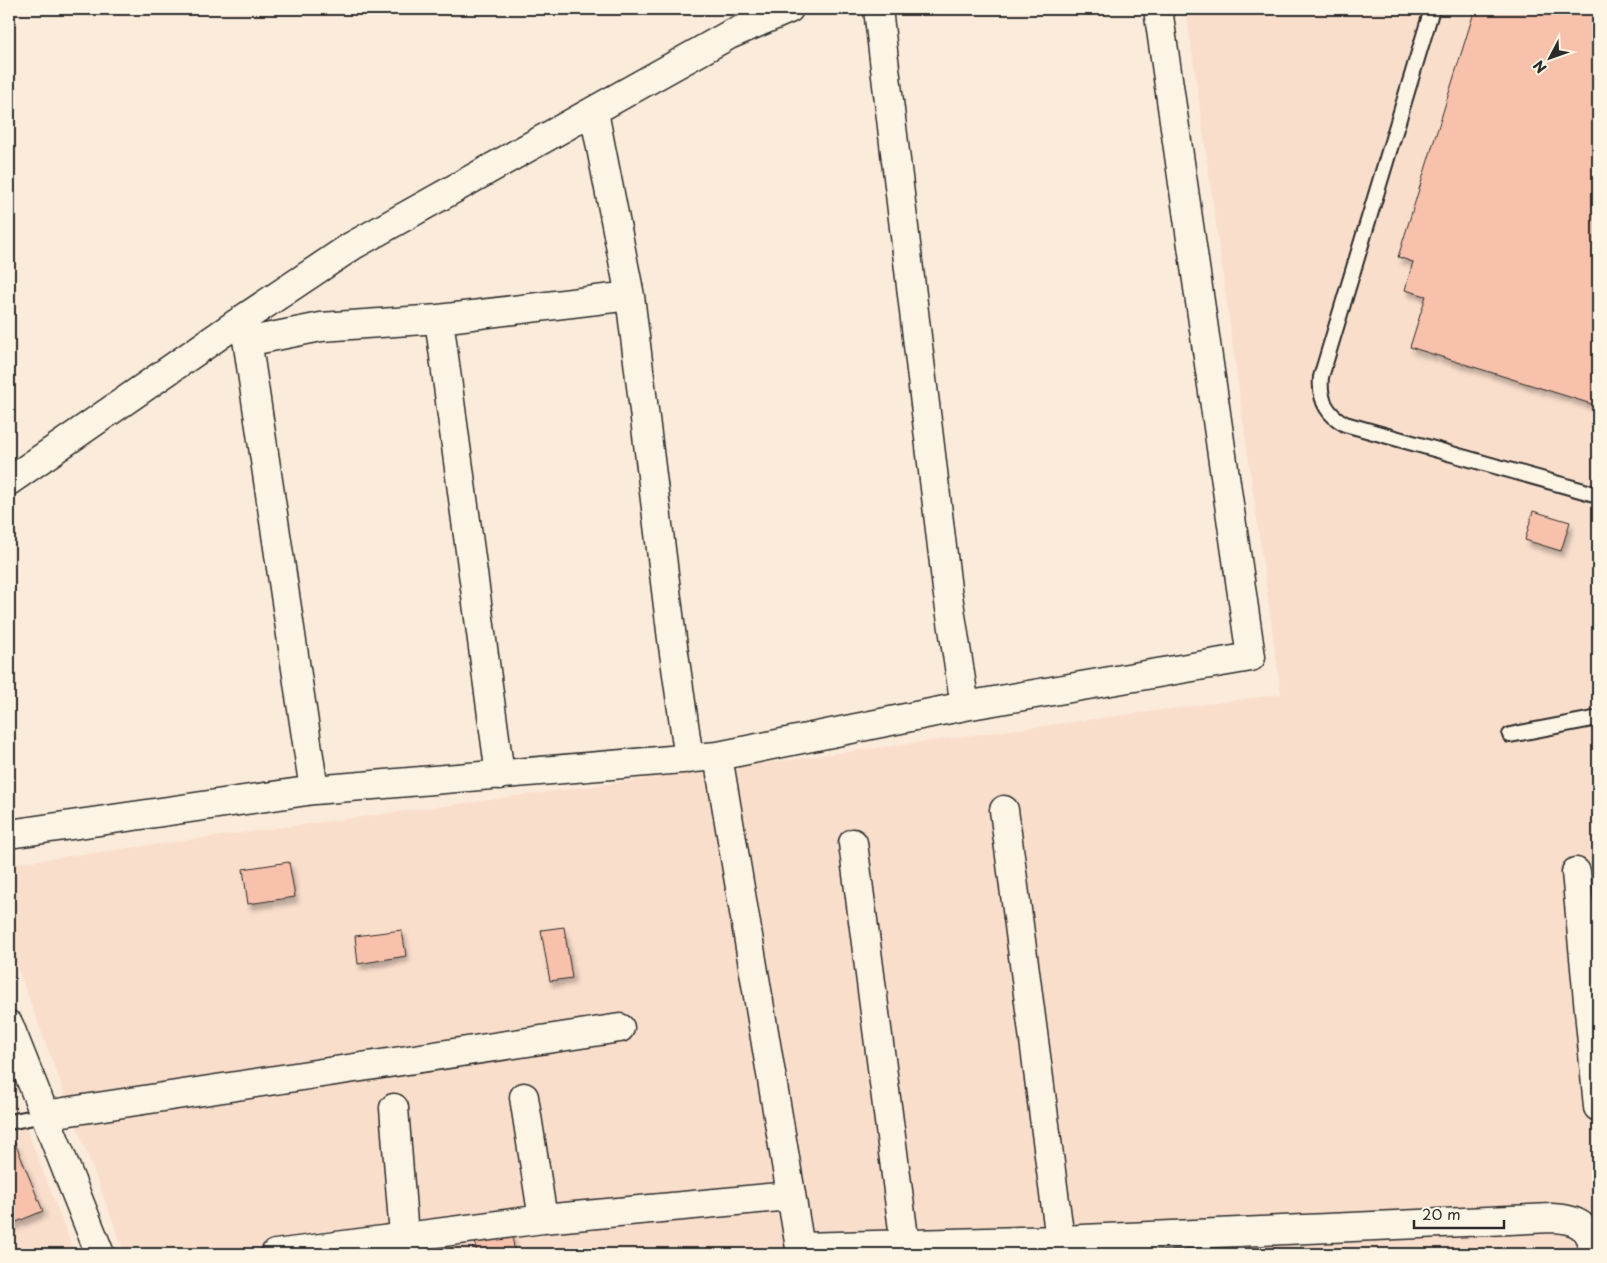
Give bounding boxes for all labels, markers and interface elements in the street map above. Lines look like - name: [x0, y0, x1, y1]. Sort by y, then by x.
- north arrow: [1524, 32, 1574, 82]
- text: N: [1528, 56, 1551, 78]
- scale bar: [1414, 1198, 1504, 1230]
- text: 20 m: [1422, 1202, 1461, 1225]

